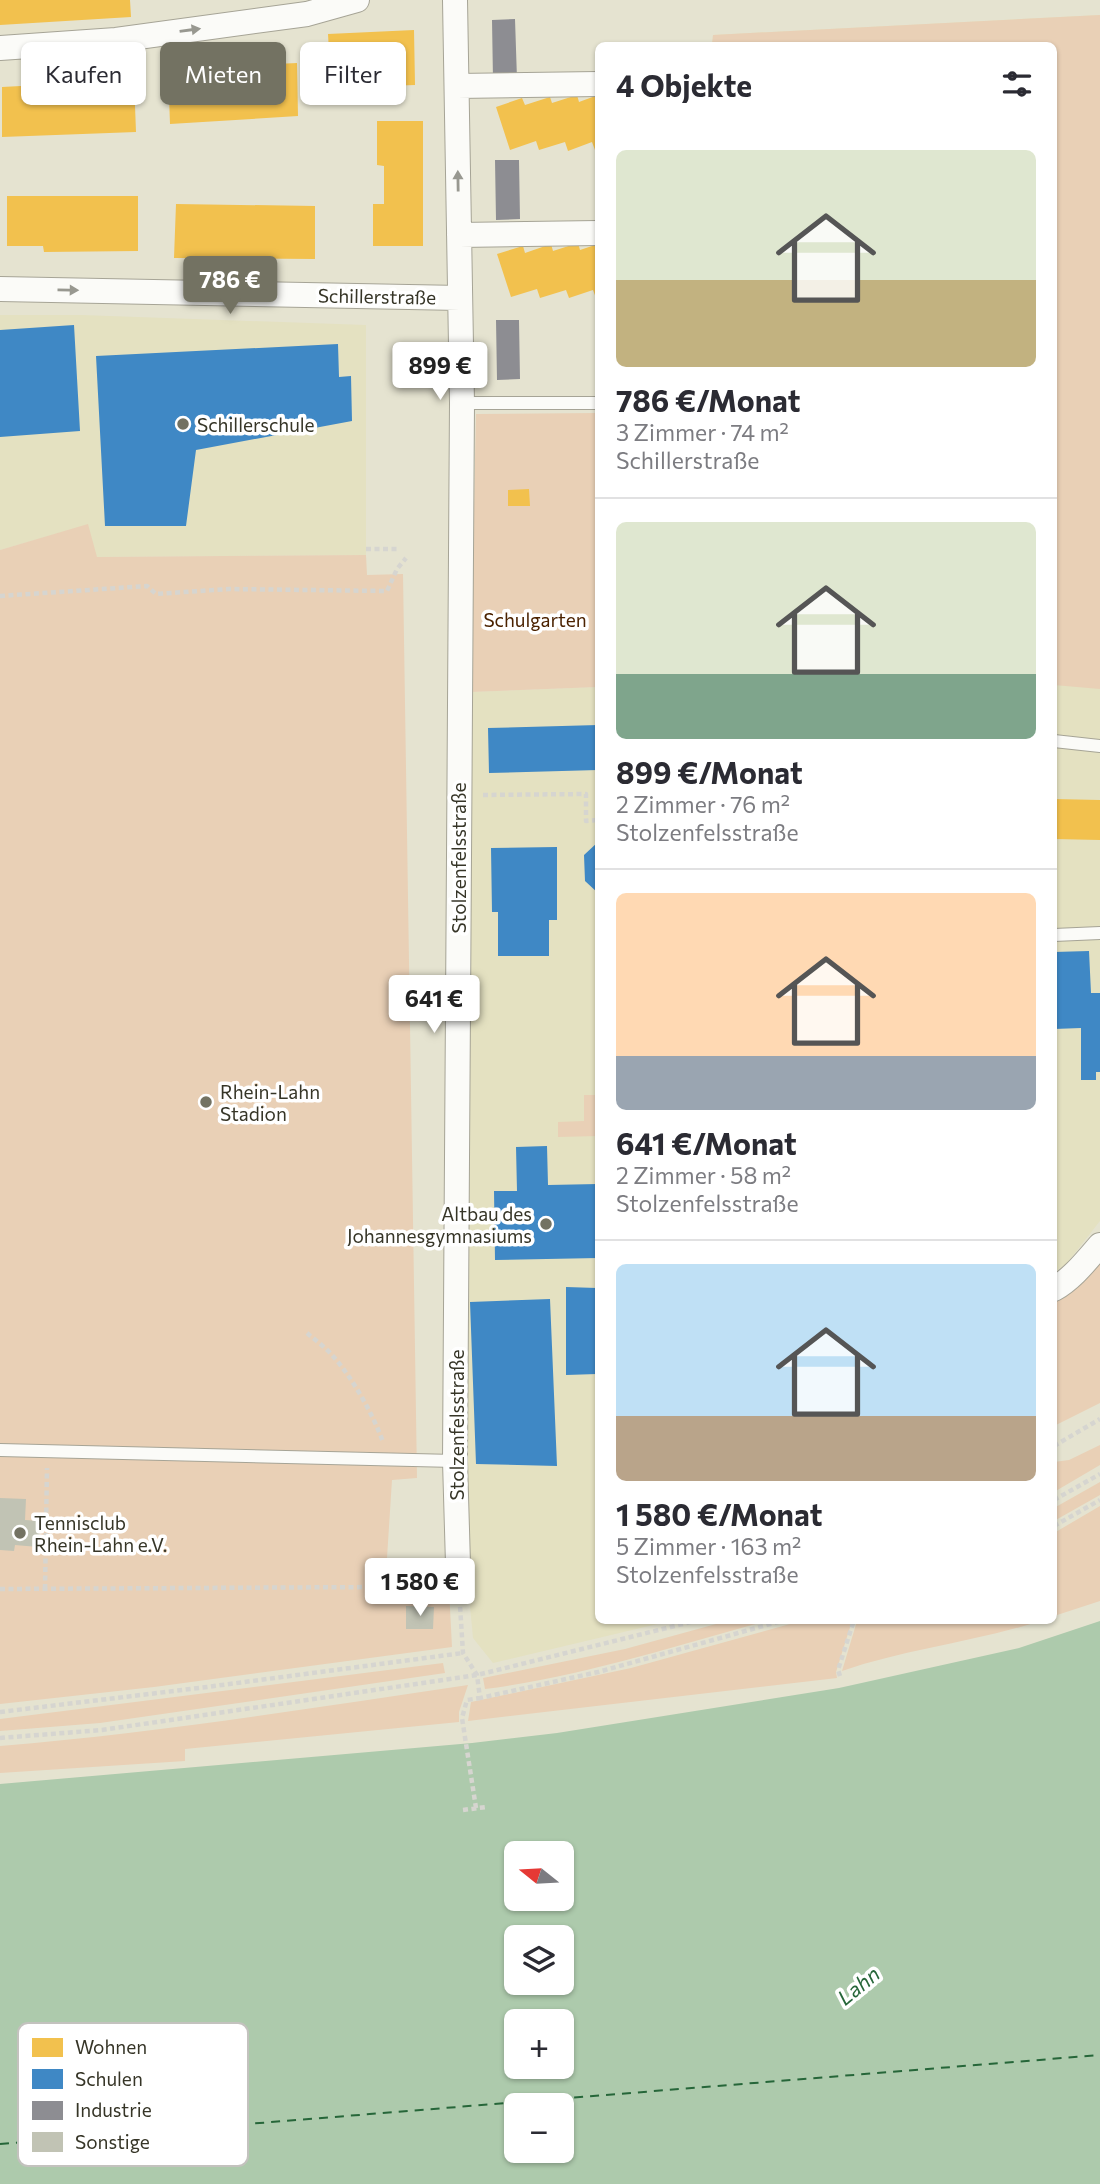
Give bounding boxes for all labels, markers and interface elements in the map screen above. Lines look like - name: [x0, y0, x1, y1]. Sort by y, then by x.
- one-way arrow: [179, 25, 201, 36]
- chip: Kaufen: [21, 42, 146, 105]
- chip: Mieten: [160, 42, 286, 105]
- chip: Filter: [300, 42, 406, 105]
- icon: filters: [998, 65, 1036, 103]
- text: 4 Objekte: [616, 66, 752, 103]
- one-way arrow: [452, 169, 464, 191]
- icon: home: [763, 195, 889, 321]
- pin: 786 €: [181, 256, 279, 316]
- text: 786 €: [199, 265, 261, 293]
- street label: Schillerstraße: [318, 283, 436, 309]
- one-way arrow: [57, 284, 79, 296]
- pin: 899 €: [391, 342, 489, 402]
- text: 899 €: [408, 351, 472, 379]
- text: 786 €/Monat: [616, 381, 801, 418]
- place label: Schillerschule: [197, 413, 315, 436]
- marker: Schillerschule: [175, 416, 191, 432]
- text: 3 Zimmer · 74 m²: [616, 418, 789, 446]
- text: Schillerstraße: [616, 446, 759, 474]
- icon: home: [763, 567, 889, 693]
- park label: Schulgarten: [483, 608, 587, 631]
- text: 899 €/Monat: [616, 753, 803, 790]
- street label: Stolzenfelsstraße: [447, 783, 470, 933]
- text: 2 Zimmer · 76 m²: [616, 790, 790, 818]
- text: Stolzenfelsstraße: [616, 818, 799, 846]
- icon: home: [763, 938, 889, 1064]
- pin: 641 €: [385, 976, 483, 1035]
- text: 641 €: [405, 984, 463, 1012]
- place label: Rhein-Lahn Stadion: [220, 1080, 320, 1125]
- marker: Rhein-Lahn Stadion: [198, 1094, 214, 1110]
- text: 641 €/Monat: [616, 1124, 797, 1161]
- text: 2 Zimmer · 58 m²: [616, 1161, 791, 1189]
- text: Stolzenfelsstraße: [616, 1189, 799, 1217]
- place label: Altbau des Johannesgymnasiums: [347, 1202, 532, 1247]
- marker: Altbau des Johannesgymnasiums: [538, 1216, 554, 1232]
- icon: home: [763, 1309, 889, 1435]
- street label: Stolzenfelsstraße: [445, 1350, 468, 1500]
- text: 1 580 €/Monat: [616, 1495, 822, 1532]
- place label: Tennisclub Rhein-Lahn e.V.: [34, 1511, 167, 1556]
- marker: Tennisclub Rhein-Lahn e.V.: [12, 1525, 28, 1541]
- text: 5 Zimmer · 163 m²: [616, 1532, 801, 1560]
- pin: 1 580 €: [355, 1558, 485, 1618]
- text: Stolzenfelsstraße: [616, 1560, 799, 1588]
- text: 1 580 €: [381, 1567, 459, 1595]
- north arrow: [504, 1841, 574, 1911]
- map controls: [504, 1841, 574, 2163]
- button: layers: [504, 1925, 574, 1995]
- water label: Lahn: [832, 1960, 884, 2010]
- button: +: [504, 2009, 574, 2079]
- legend: [18, 2023, 248, 2166]
- text: Wohnen: [75, 2035, 147, 2058]
- text: Schulen: [75, 2067, 143, 2090]
- button: −: [504, 2093, 574, 2163]
- text: Industrie: [75, 2098, 152, 2121]
- text: Sonstige: [75, 2130, 150, 2153]

